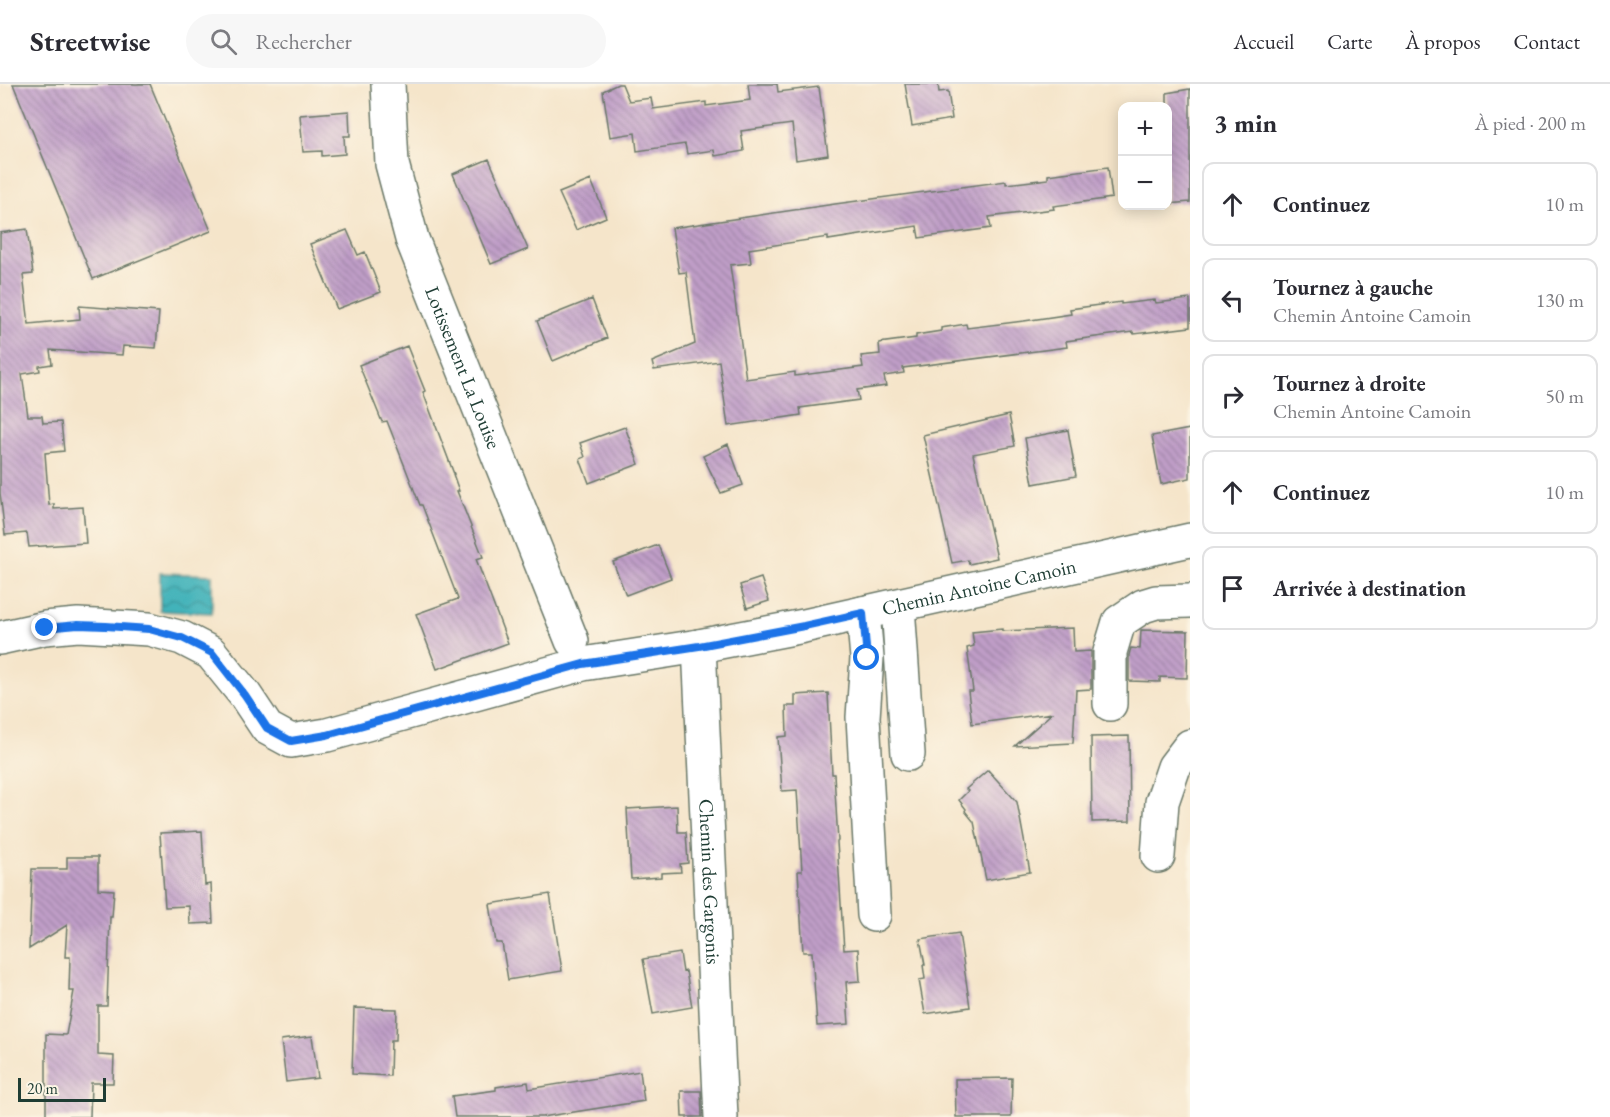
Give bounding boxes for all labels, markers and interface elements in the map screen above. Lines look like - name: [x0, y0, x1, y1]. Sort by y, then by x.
- search box: [186, 14, 606, 68]
- text: Streetwise: [30, 23, 150, 59]
- icon: search: [207, 25, 240, 58]
- text: Rechercher: [255, 27, 352, 56]
- text: Accueil: [1234, 28, 1294, 55]
- text: Carte: [1327, 28, 1372, 55]
- text: À propos: [1405, 28, 1480, 55]
- text: Contact: [1513, 28, 1580, 55]
- map controls: [1118, 102, 1172, 210]
- button: +: [1118, 102, 1172, 156]
- text: 3 min: [1214, 106, 1277, 140]
- text: À pied · 200 m: [1475, 110, 1586, 136]
- button: −: [1118, 156, 1172, 210]
- icon: ahead: [1216, 188, 1249, 221]
- text: Continuez: [1273, 190, 1370, 219]
- text: 10 m: [1545, 191, 1584, 217]
- text: Tournez à gauche: [1273, 273, 1433, 302]
- street label: Lotissement La Louise: [419, 282, 507, 453]
- icon: left: [1216, 284, 1249, 317]
- text: 130 m: [1536, 287, 1584, 313]
- text: Chemin Antoine Camoin: [1273, 302, 1471, 328]
- text: Tournez à droite: [1273, 369, 1426, 398]
- icon: right: [1216, 380, 1249, 413]
- text: 50 m: [1545, 383, 1584, 409]
- text: Chemin Antoine Camoin: [1273, 398, 1471, 424]
- icon: ahead: [1216, 476, 1249, 509]
- text: Continuez: [1273, 478, 1370, 507]
- text: 10 m: [1545, 479, 1584, 505]
- street label: Chemin Antoine Camoin: [879, 553, 1079, 621]
- icon: arrive: [1216, 572, 1249, 605]
- text: Arrivée à destination: [1273, 574, 1466, 603]
- route end: [31, 614, 57, 640]
- route start: [853, 644, 879, 670]
- street label: Chemin des Gargonis: [693, 798, 727, 965]
- scale bar: [18, 1075, 106, 1102]
- text: 20 m: [27, 1078, 58, 1099]

